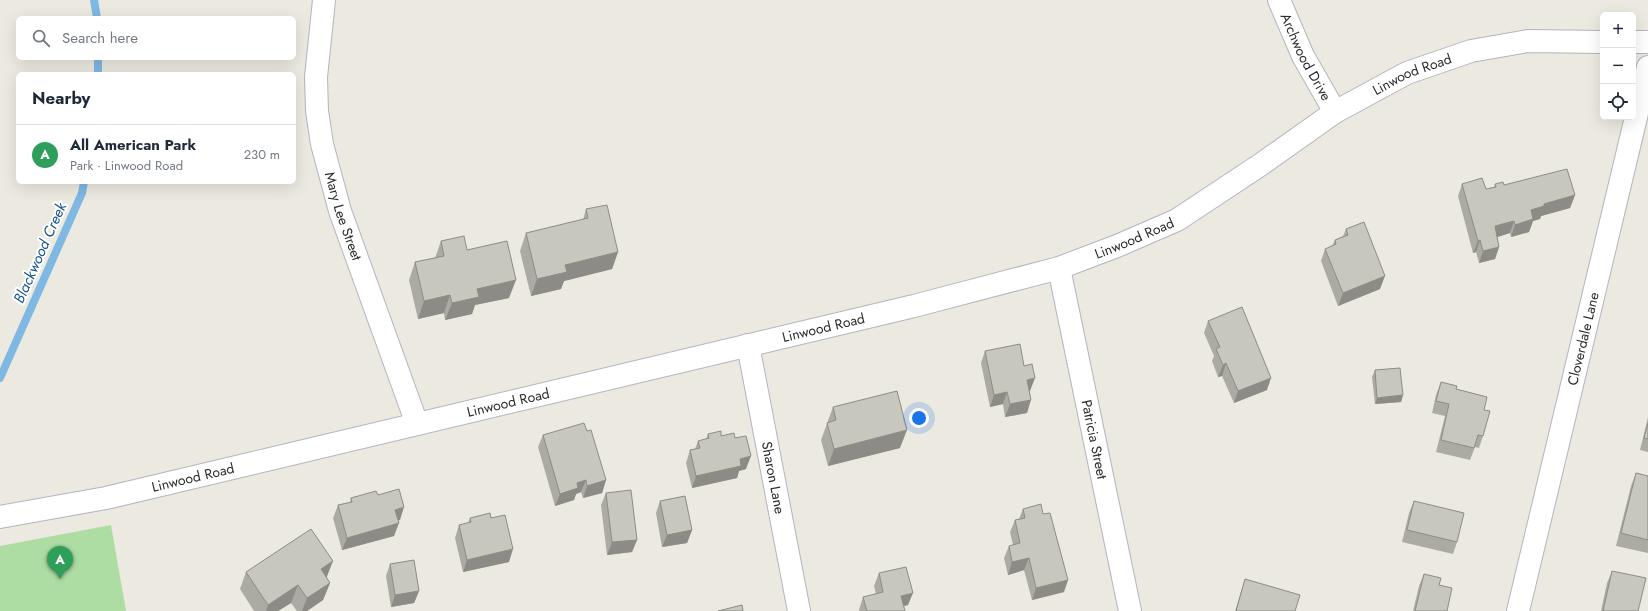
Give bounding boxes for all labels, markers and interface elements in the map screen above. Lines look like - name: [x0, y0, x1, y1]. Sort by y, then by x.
- street label: Archwood Drive: [1276, 10, 1336, 104]
- map controls: [1600, 12, 1636, 120]
- button: +: [1600, 12, 1636, 48]
- search box: [16, 16, 296, 60]
- icon: search: [30, 27, 52, 49]
- text: Search here: [62, 27, 138, 49]
- street label: Linwood Road: [1369, 48, 1454, 100]
- button: −: [1600, 48, 1636, 84]
- button: locate: [1600, 84, 1636, 120]
- text: Nearby: [32, 86, 90, 110]
- text: All American Park: [70, 134, 196, 156]
- text: A: [40, 145, 50, 164]
- text: 230 m: [244, 145, 280, 164]
- text: Park · Linwood Road: [70, 156, 183, 175]
- street label: Mary Lee Street: [320, 170, 367, 264]
- water label: Blackwood Creek: [8, 199, 72, 307]
- street label: Linwood Road: [1092, 213, 1177, 264]
- street label: Cloverdale Lane: [1562, 290, 1604, 387]
- street label: Linwood Road: [780, 308, 867, 347]
- street label: Linwood Road: [465, 383, 551, 422]
- street label: Patricia Street: [1077, 398, 1113, 481]
- your location: [909, 408, 929, 428]
- street label: Sharon Lane: [757, 440, 790, 515]
- street label: Linwood Road: [150, 458, 236, 497]
- pin: A: [47, 546, 73, 579]

